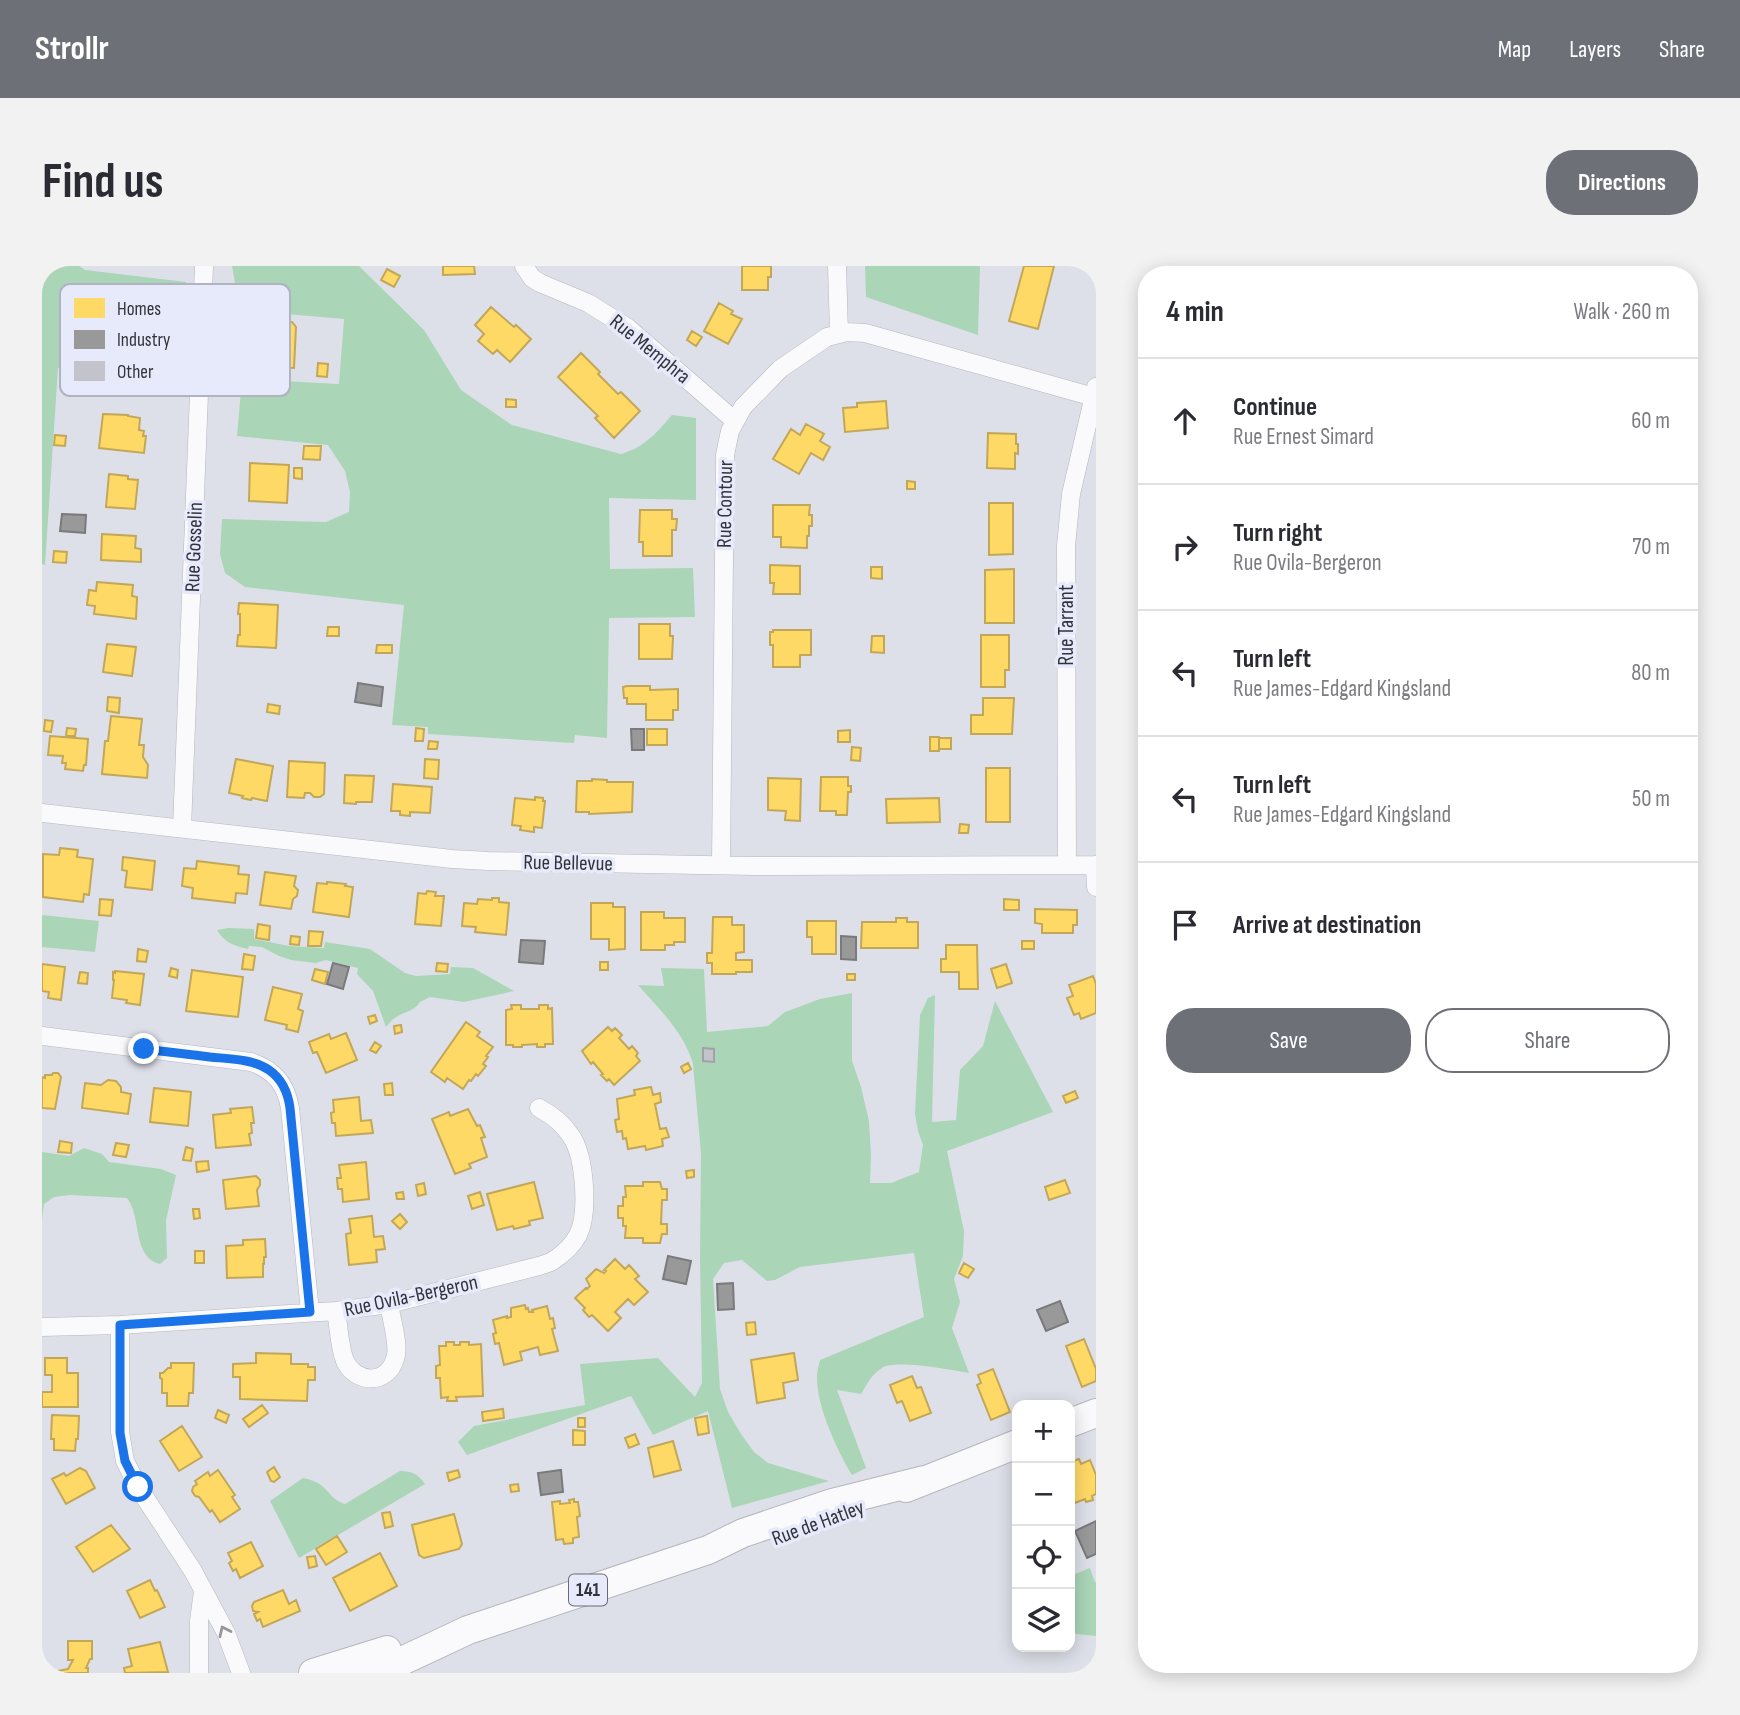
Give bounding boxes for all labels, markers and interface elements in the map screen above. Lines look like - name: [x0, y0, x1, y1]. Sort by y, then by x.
- text: Strollr: [35, 29, 109, 69]
- text: Map: [1498, 35, 1531, 64]
- text: Layers: [1569, 35, 1621, 64]
- text: Share: [1659, 35, 1705, 64]
- button: Directions: [1546, 150, 1698, 215]
- text: Find us: [42, 153, 164, 212]
- legend: [60, 284, 290, 396]
- text: 4 min: [1166, 294, 1224, 330]
- text: Homes: [117, 298, 161, 321]
- text: Walk · 260 m: [1574, 298, 1670, 326]
- street label: Rue Memphra: [605, 309, 695, 389]
- text: Industry: [117, 329, 171, 352]
- text: Other: [117, 361, 154, 384]
- text: Continue: [1233, 392, 1317, 423]
- icon: ahead: [1166, 402, 1204, 440]
- text: 60 m: [1631, 407, 1670, 435]
- text: Rue Ernest Simard: [1233, 423, 1374, 451]
- street label: Rue Contour: [712, 460, 738, 548]
- street label: Rue Gosselin: [180, 502, 208, 592]
- text: Turn right: [1233, 518, 1322, 549]
- icon: right: [1166, 528, 1204, 566]
- text: 70 m: [1632, 533, 1670, 561]
- text: Rue Ovila-Bergeron: [1233, 549, 1382, 577]
- street label: Rue Tarrant: [1054, 585, 1079, 665]
- text: Turn left: [1233, 644, 1311, 675]
- icon: left: [1166, 654, 1204, 692]
- text: 80 m: [1631, 659, 1670, 687]
- text: Rue James-Edgard Kingsland: [1233, 675, 1451, 703]
- text: Turn left: [1233, 770, 1311, 801]
- icon: left: [1166, 780, 1204, 818]
- text: 50 m: [1632, 785, 1670, 813]
- text: Rue James-Edgard Kingsland: [1233, 801, 1451, 829]
- street label: Rue Bellevue: [523, 850, 613, 876]
- icon: arrive: [1166, 906, 1204, 944]
- text: Arrive at destination: [1233, 910, 1421, 941]
- button: Save: [1166, 1008, 1411, 1073]
- button: Share: [1425, 1008, 1670, 1073]
- route end: [128, 1033, 159, 1064]
- street label: Rue Ovila-Bergeron: [342, 1270, 480, 1322]
- map controls: [1012, 1400, 1075, 1652]
- button: +: [1012, 1400, 1075, 1463]
- button: −: [1012, 1463, 1075, 1526]
- route start: [122, 1471, 153, 1502]
- street label: Rue de Hatley: [768, 1495, 868, 1551]
- button: locate: [1012, 1526, 1075, 1589]
- road number: 141: [569, 1574, 607, 1606]
- button: layers: [1012, 1589, 1075, 1652]
- one-way arrow: [218, 1626, 232, 1638]

